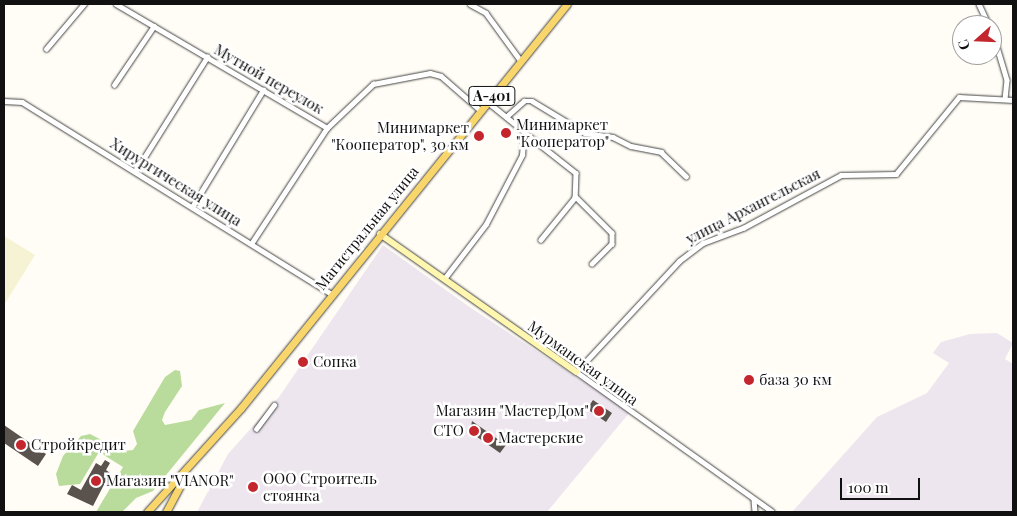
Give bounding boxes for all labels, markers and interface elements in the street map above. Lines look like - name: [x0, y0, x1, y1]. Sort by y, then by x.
- north arrow: [952, 15, 1002, 65]
- text: С: [953, 37, 974, 53]
- street label: Мутной переулок: [211, 40, 327, 118]
- road number: А-401: [468, 84, 516, 108]
- place label: Минимаркет "Кооператор": [516, 115, 609, 150]
- place label: Минимаркет "Кооператор", 30 км: [331, 118, 469, 153]
- marker: Минимаркет "Кооператор": [500, 127, 512, 139]
- marker: Минимаркет "Кооператор", 30 км: [473, 130, 485, 142]
- street label: Хирургическая улица: [107, 134, 245, 230]
- street label: Магистральная улица: [312, 163, 422, 293]
- street label: улица Архангельская: [683, 164, 823, 248]
- street label: Мурманская улица: [524, 317, 642, 409]
- place label: Сопка: [313, 353, 357, 371]
- marker: Сопка: [297, 356, 309, 368]
- place label: база 30 км: [759, 371, 832, 389]
- marker: база 30 км: [743, 374, 755, 386]
- place label: Магазин "МастерДом": [435, 402, 589, 420]
- marker: Магазин "МастерДом": [593, 405, 605, 417]
- place label: СТО: [433, 422, 464, 440]
- marker: СТО: [468, 425, 480, 437]
- place label: Мастерские: [498, 429, 583, 447]
- marker: Мастерские: [482, 432, 494, 444]
- place label: Стройкредит: [31, 436, 126, 454]
- marker: Стройкредит: [15, 439, 27, 451]
- scale bar: [842, 468, 922, 500]
- place label: ООО Строитель стоянка: [263, 469, 377, 504]
- place label: Магазин "VIANOR": [106, 472, 234, 490]
- marker: Магазин "VIANOR": [90, 475, 102, 487]
- text: 100 m: [848, 477, 889, 497]
- marker: ООО Строитель стоянка: [247, 481, 259, 493]

